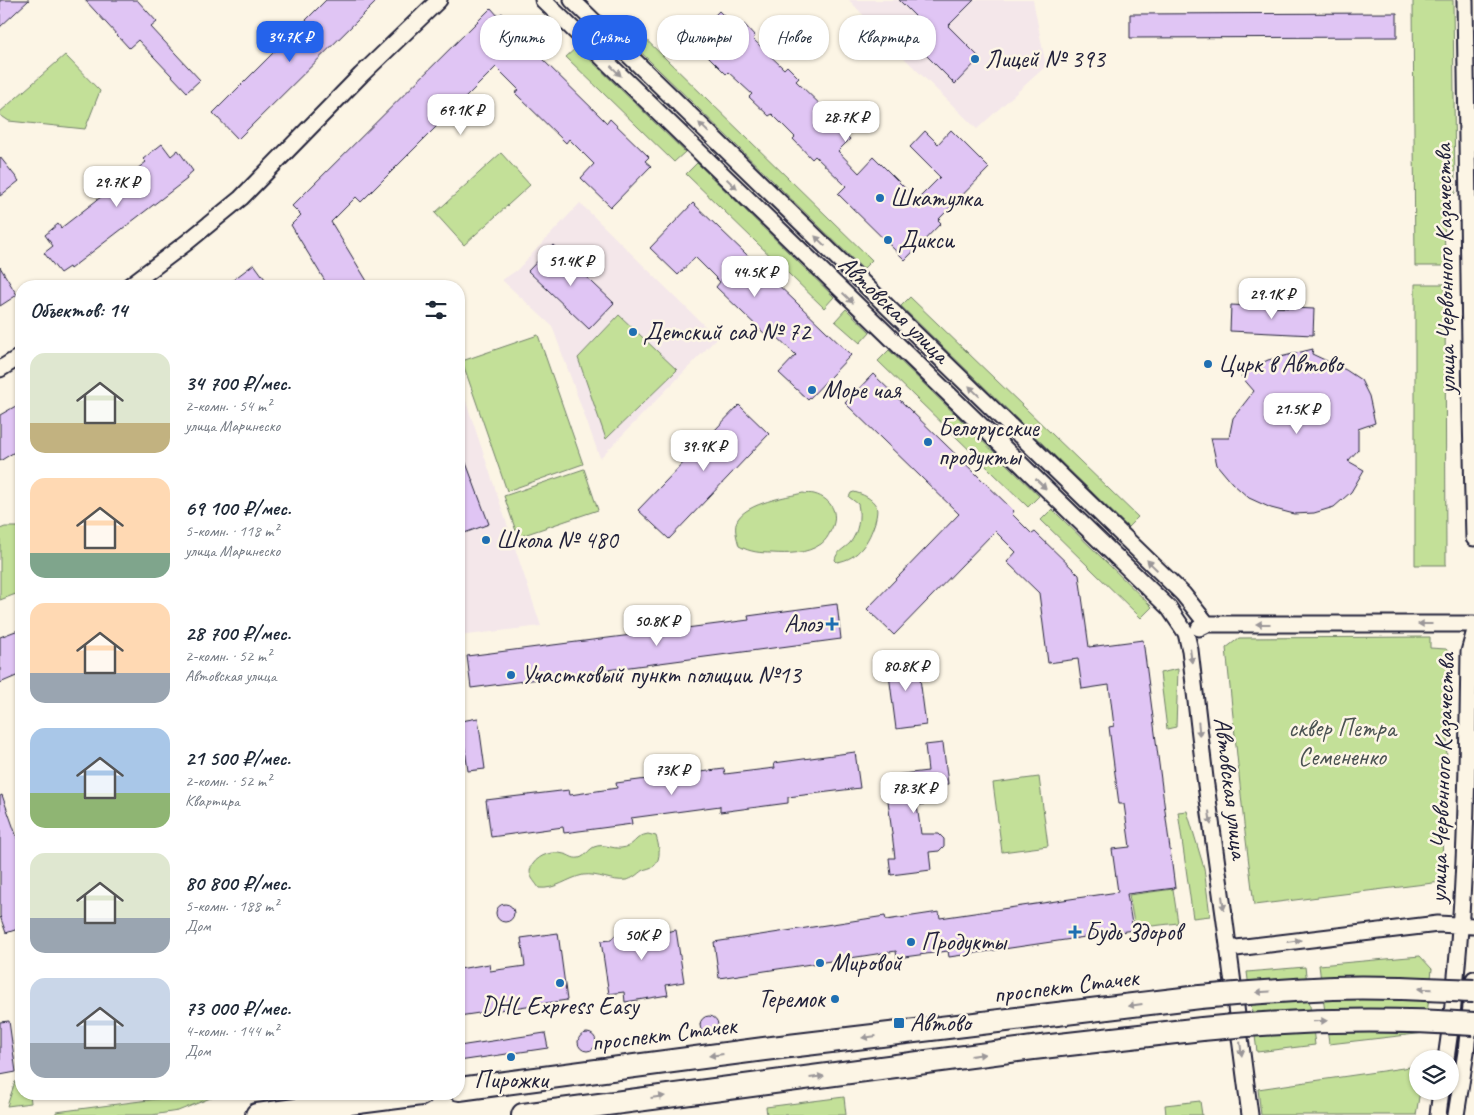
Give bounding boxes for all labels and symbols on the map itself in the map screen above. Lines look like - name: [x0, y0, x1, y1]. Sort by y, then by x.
- pin: 34.7K ₽: [244, 20, 336, 63]
- place label: Лицей № 393: [985, 43, 1107, 75]
- marker: Лицей № 393: [969, 53, 981, 65]
- one-way arrow: [610, 65, 622, 77]
- pin: 69.1K ₽: [415, 94, 507, 136]
- pin: 28.7K ₽: [800, 100, 892, 143]
- one-way arrow: [698, 122, 710, 134]
- street label: улица Червонного Казачества: [1427, 142, 1463, 396]
- pin: 29.7K ₽: [71, 166, 163, 208]
- one-way arrow: [726, 178, 738, 190]
- place label: Шкатулка: [890, 182, 984, 214]
- marker: Шкатулка: [874, 192, 886, 204]
- place label: Дикси: [898, 224, 956, 256]
- marker: Дикси: [882, 234, 894, 246]
- one-way arrow: [815, 235, 827, 247]
- pin: 51.4K ₽: [525, 244, 617, 287]
- street label: Автовская улица: [832, 248, 958, 372]
- pin: 44.5K ₽: [709, 256, 801, 298]
- pin: 29.1K ₽: [1226, 278, 1318, 320]
- one-way arrow: [842, 292, 854, 304]
- place label: Детский сад № 72: [643, 316, 812, 348]
- marker: Детский сад № 72: [627, 326, 639, 338]
- place label: Цирк в Автово: [1218, 348, 1346, 380]
- marker: Цирк в Автово: [1202, 358, 1214, 370]
- place label: Море чая: [822, 374, 902, 406]
- marker: Море чая: [806, 384, 818, 396]
- one-way arrow: [969, 385, 981, 397]
- pin: 21.5K ₽: [1251, 392, 1343, 435]
- place label: Белорусские продукты: [938, 412, 1041, 473]
- pin: 39.9K ₽: [658, 430, 750, 472]
- marker: Белорусские продукты: [922, 436, 934, 448]
- one-way arrow: [1034, 478, 1046, 490]
- place label: Школа № 480: [496, 524, 619, 556]
- marker: Школа № 480: [480, 534, 492, 546]
- one-way arrow: [1147, 559, 1159, 571]
- pin: 50.8K ₽: [611, 604, 703, 647]
- place label: Алоэ: [784, 608, 823, 640]
- marker: Алоэ: [826, 618, 838, 630]
- one-way arrow: [1255, 620, 1271, 628]
- one-way arrow: [1417, 620, 1433, 628]
- one-way arrow: [1187, 649, 1195, 665]
- pin: 80.8K ₽: [860, 650, 952, 692]
- street label: улица Червонного Казачества: [1422, 650, 1462, 906]
- place label: Участковый пункт полиции №13: [521, 659, 802, 691]
- marker: Участковый пункт полиции №13: [505, 669, 517, 681]
- park label: сквер Петра Семененко: [1288, 712, 1398, 773]
- street label: Автовская улица: [1206, 715, 1256, 863]
- one-way arrow: [1195, 721, 1203, 737]
- pin: 73K ₽: [637, 754, 707, 796]
- pin: 78.3K ₽: [868, 772, 960, 814]
- one-way arrow: [1207, 810, 1215, 826]
- one-way arrow: [1219, 896, 1227, 912]
- place label: Будь Здоров: [1085, 916, 1186, 948]
- pin: 50K ₽: [607, 918, 677, 961]
- place label: Продукты: [921, 926, 1008, 958]
- marker: Будь Здоров: [1069, 926, 1081, 938]
- marker: Продукты: [905, 936, 917, 948]
- one-way arrow: [1287, 937, 1303, 945]
- place label: Мировой: [830, 947, 903, 979]
- marker: Мировой: [814, 957, 826, 969]
- street label: проспект Стачек: [992, 961, 1142, 1011]
- marker: DHL Express Easy: [554, 977, 566, 989]
- place label: Теремок: [758, 983, 827, 1015]
- one-way arrow: [1417, 985, 1433, 993]
- one-way arrow: [1255, 988, 1271, 996]
- place label: DHL Express Easy: [481, 990, 641, 1022]
- marker: Теремок: [829, 993, 841, 1005]
- one-way arrow: [1126, 1001, 1142, 1009]
- place label: Автово: [910, 1007, 974, 1039]
- street label: проспект Стачек: [590, 1009, 740, 1059]
- marker: Автово: [892, 1016, 906, 1030]
- one-way arrow: [1312, 1016, 1328, 1024]
- one-way arrow: [861, 1033, 877, 1041]
- one-way arrow: [1237, 1041, 1245, 1057]
- marker: Пирожки: [505, 1051, 517, 1063]
- one-way arrow: [970, 1051, 986, 1059]
- one-way arrow: [708, 1052, 724, 1060]
- place label: Пирожки: [474, 1064, 550, 1096]
- one-way arrow: [809, 1072, 825, 1080]
- one-way arrow: [651, 1093, 667, 1101]

